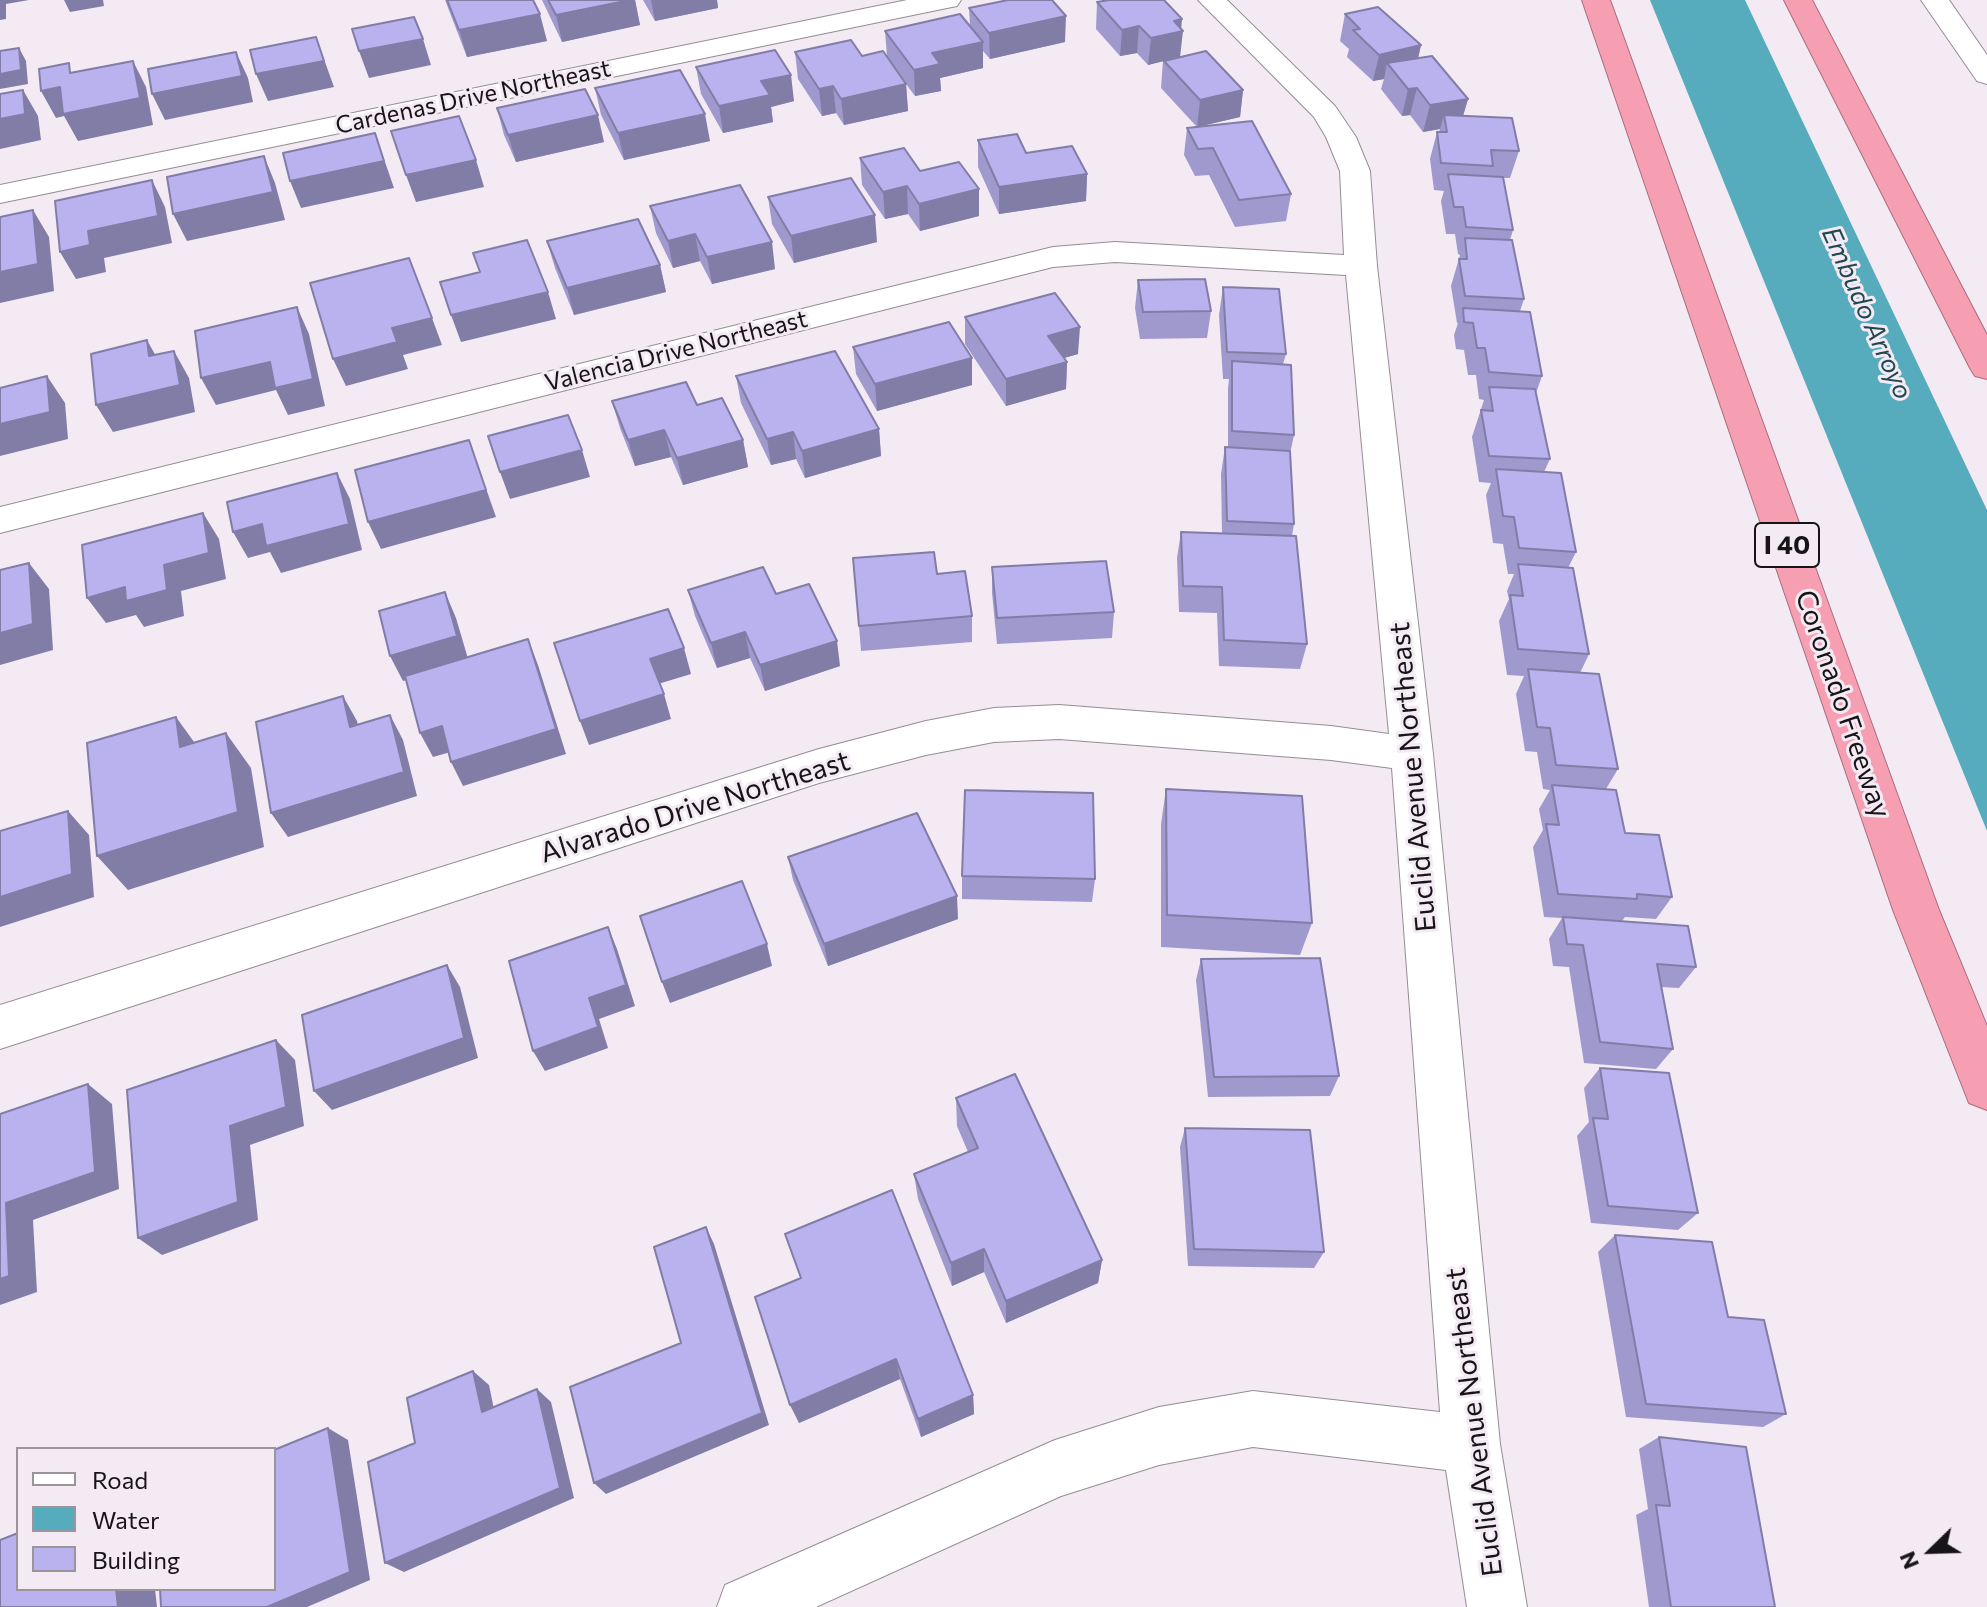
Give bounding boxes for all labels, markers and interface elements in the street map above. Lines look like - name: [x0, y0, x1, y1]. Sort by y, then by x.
- street label: Cardenas Drive Northeast: [333, 54, 613, 140]
- water label: Embudo Arroyo: [1815, 222, 1919, 404]
- street label: Valencia Drive Northeast: [542, 304, 810, 398]
- road number: I 40: [1755, 523, 1819, 567]
- street label: Coronado Freeway: [1788, 586, 1898, 822]
- street label: Euclid Avenue Northeast: [1383, 621, 1443, 933]
- street label: Alvarado Drive Northeast: [536, 744, 854, 870]
- street label: Euclid Avenue Northeast: [1438, 1266, 1510, 1578]
- legend: [16, 1447, 276, 1591]
- text: Road: [92, 1465, 148, 1494]
- text: Water: [92, 1505, 160, 1534]
- north arrow: [1891, 1511, 1971, 1591]
- text: Building: [92, 1545, 180, 1574]
- text: N: [1893, 1548, 1924, 1573]

